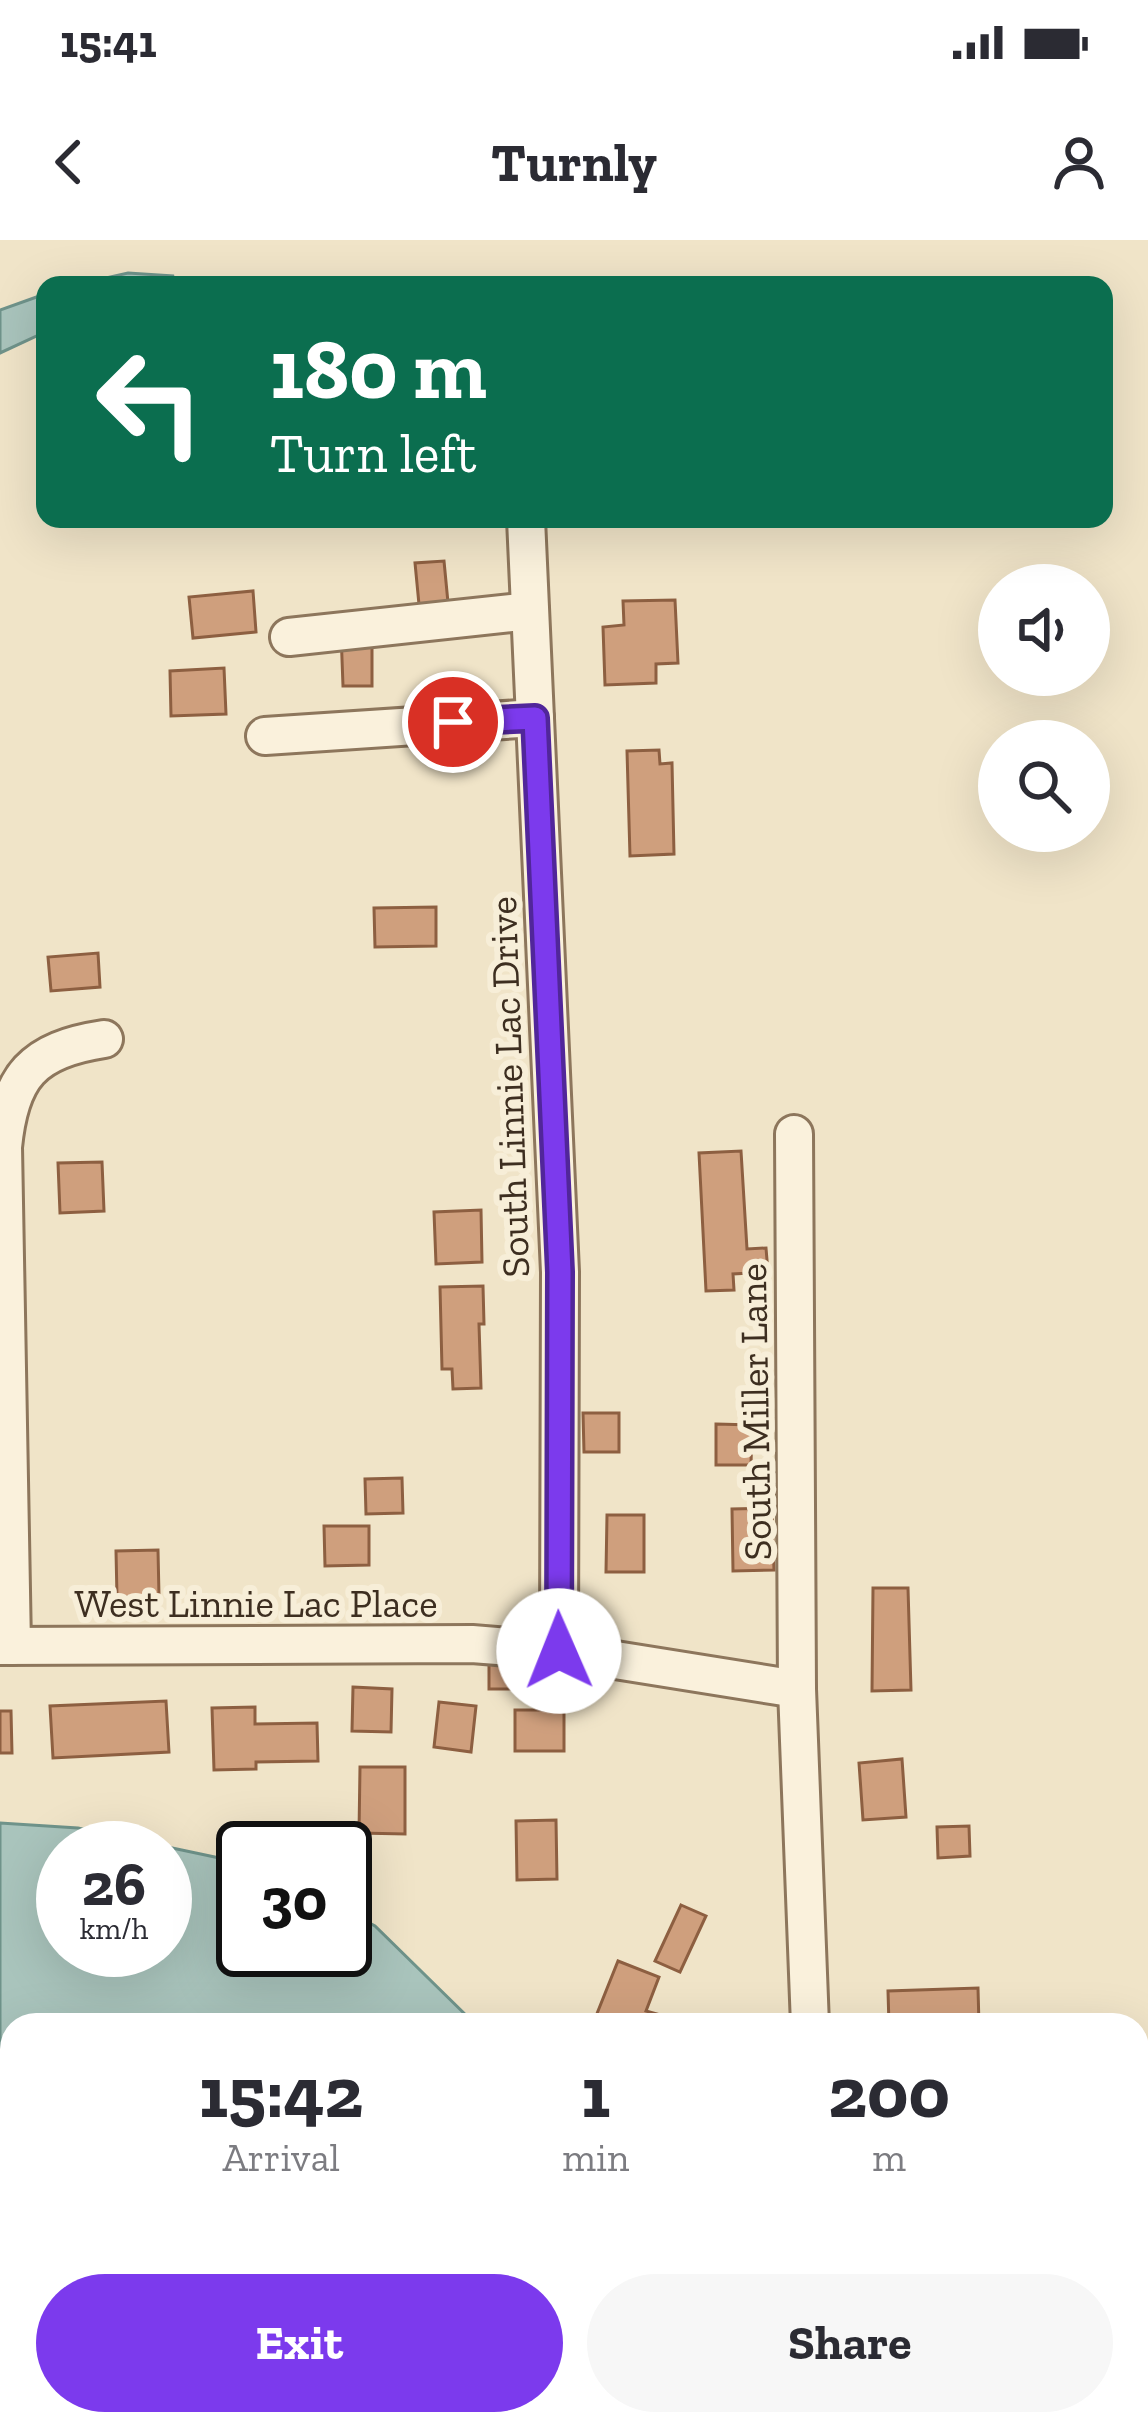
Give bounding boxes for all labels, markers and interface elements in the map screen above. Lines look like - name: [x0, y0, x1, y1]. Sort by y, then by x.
- text: 15:41: [60, 15, 157, 69]
- icon: back: [36, 129, 102, 195]
- icon: person: [1046, 129, 1112, 195]
- text: Turnly: [491, 130, 657, 195]
- text: 180 m: [270, 319, 487, 420]
- icon: left: [72, 324, 228, 480]
- text: Turn left: [270, 421, 477, 486]
- map controls: [978, 564, 1110, 852]
- button: sound: [978, 564, 1110, 696]
- pin: [402, 671, 504, 773]
- icon: arrive: [420, 689, 486, 755]
- button: search: [978, 720, 1110, 852]
- street label: South Linnie Lac Drive: [479, 896, 539, 1278]
- street label: South Miller Lane: [729, 1263, 781, 1561]
- street label: West Linnie Lac Place: [74, 1580, 438, 1627]
- position arrow: [496, 1588, 622, 1714]
- speed limit sign: 30: [216, 1821, 372, 1977]
- text: 26: [82, 1848, 146, 1920]
- text: km/h: [80, 1911, 148, 1947]
- text: 15:42: [199, 2049, 363, 2135]
- text: 1: [581, 2049, 610, 2135]
- text: 200: [828, 2049, 950, 2135]
- text: Arrival: [222, 2134, 340, 2181]
- text: min: [562, 2134, 629, 2181]
- text: m: [872, 2134, 906, 2181]
- button: Exit: [36, 2274, 563, 2412]
- button: Share: [587, 2274, 1113, 2412]

